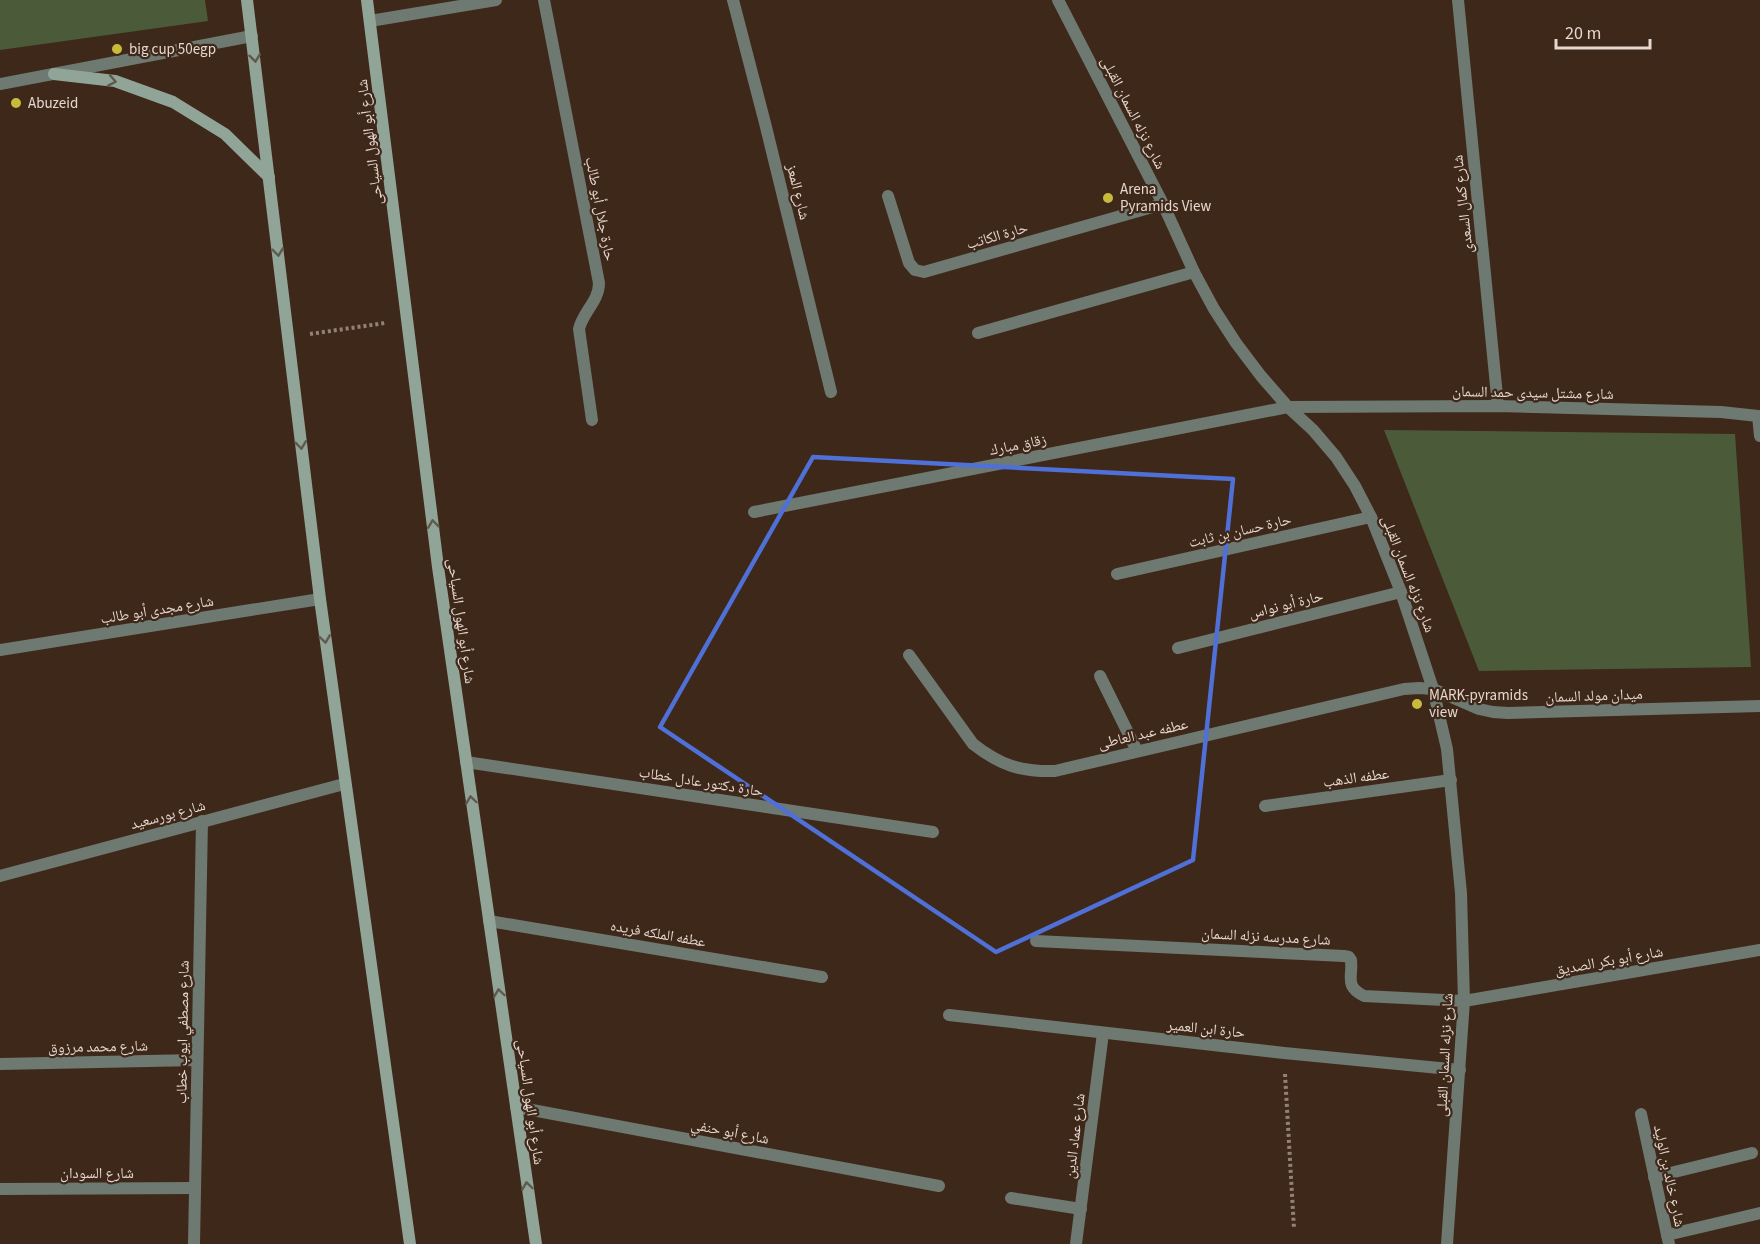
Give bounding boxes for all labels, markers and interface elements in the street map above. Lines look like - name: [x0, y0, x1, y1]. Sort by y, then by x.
- scale bar: [1556, 12, 1650, 50]
- text: 20 m: [1565, 21, 1601, 46]
- place label: big cup 50egp: [129, 39, 216, 60]
- marker: big cup 50egp: [110, 42, 124, 56]
- one-way arrow: [248, 53, 260, 63]
- street label: شارع نزله السمان القبلى: [1095, 53, 1171, 173]
- one-way arrow: [106, 74, 116, 87]
- street label: شارع أبو الهول السياحى: [352, 78, 388, 206]
- place label: Abuzeid: [28, 93, 78, 114]
- marker: Abuzeid: [9, 96, 23, 110]
- street label: شارع كمال السعدى: [1447, 154, 1479, 254]
- street label: حارة جلال أبو طالب: [580, 155, 620, 263]
- street label: شارع المعز: [781, 161, 815, 222]
- place label: Arena Pyramids View: [1120, 179, 1212, 217]
- marker: Arena Pyramids View: [1101, 191, 1115, 205]
- street label: حارة الكاتب: [964, 217, 1031, 255]
- one-way arrow: [271, 247, 284, 256]
- street label: شارع مشتل سيدى حمد السمان: [1452, 381, 1614, 405]
- street label: زقاق مبارك: [988, 429, 1049, 461]
- one-way arrow: [294, 441, 307, 450]
- street label: حارة حسان بن ثابت: [1187, 509, 1294, 553]
- street label: شارع نزله السمان القبلى: [1376, 512, 1440, 636]
- one-way arrow: [427, 519, 439, 528]
- street label: شارع أبو الهول السياحى: [442, 557, 480, 685]
- street label: حارة أبو نواس: [1247, 586, 1326, 624]
- street label: شارع مجدى أبو طالب: [99, 591, 215, 629]
- one-way arrow: [318, 634, 330, 643]
- street label: ميدان مولد السمان: [1545, 684, 1643, 708]
- place label: MARK-pyramids view: [1429, 685, 1528, 723]
- marker: MARK-pyramids view: [1410, 697, 1424, 711]
- street label: عطفه عبد العاطى: [1096, 713, 1190, 755]
- street label: حارة دكتور عادل خطاب: [637, 762, 765, 802]
- street label: عطفه الذهب: [1322, 763, 1391, 793]
- street label: شارع بورسعيد: [128, 795, 208, 835]
- one-way arrow: [466, 796, 478, 805]
- street label: عطفه الملكه فريده: [609, 915, 708, 953]
- street label: شارع مدرسه نزله السمان: [1201, 923, 1331, 951]
- street label: شارع أبو بكر الصديق: [1553, 941, 1665, 981]
- street label: شارع مصطفي ايوب خطاب: [171, 960, 196, 1104]
- one-way arrow: [494, 989, 506, 998]
- street label: شارع نزله السمان القبلى: [1431, 992, 1459, 1117]
- street label: حارة ابن العمير: [1165, 1014, 1246, 1044]
- street label: شارع محمد مرزوق: [48, 1036, 148, 1058]
- street label: شارع أبو الهول السياحى: [511, 1038, 549, 1166]
- street label: شارع عماد الدين: [1059, 1092, 1091, 1180]
- street label: شارع أبو حنفي: [689, 1114, 771, 1151]
- street label: شارع خالد بن الوليد: [1648, 1123, 1690, 1229]
- street label: شارع السودان: [60, 1163, 134, 1184]
- one-way arrow: [522, 1182, 534, 1191]

